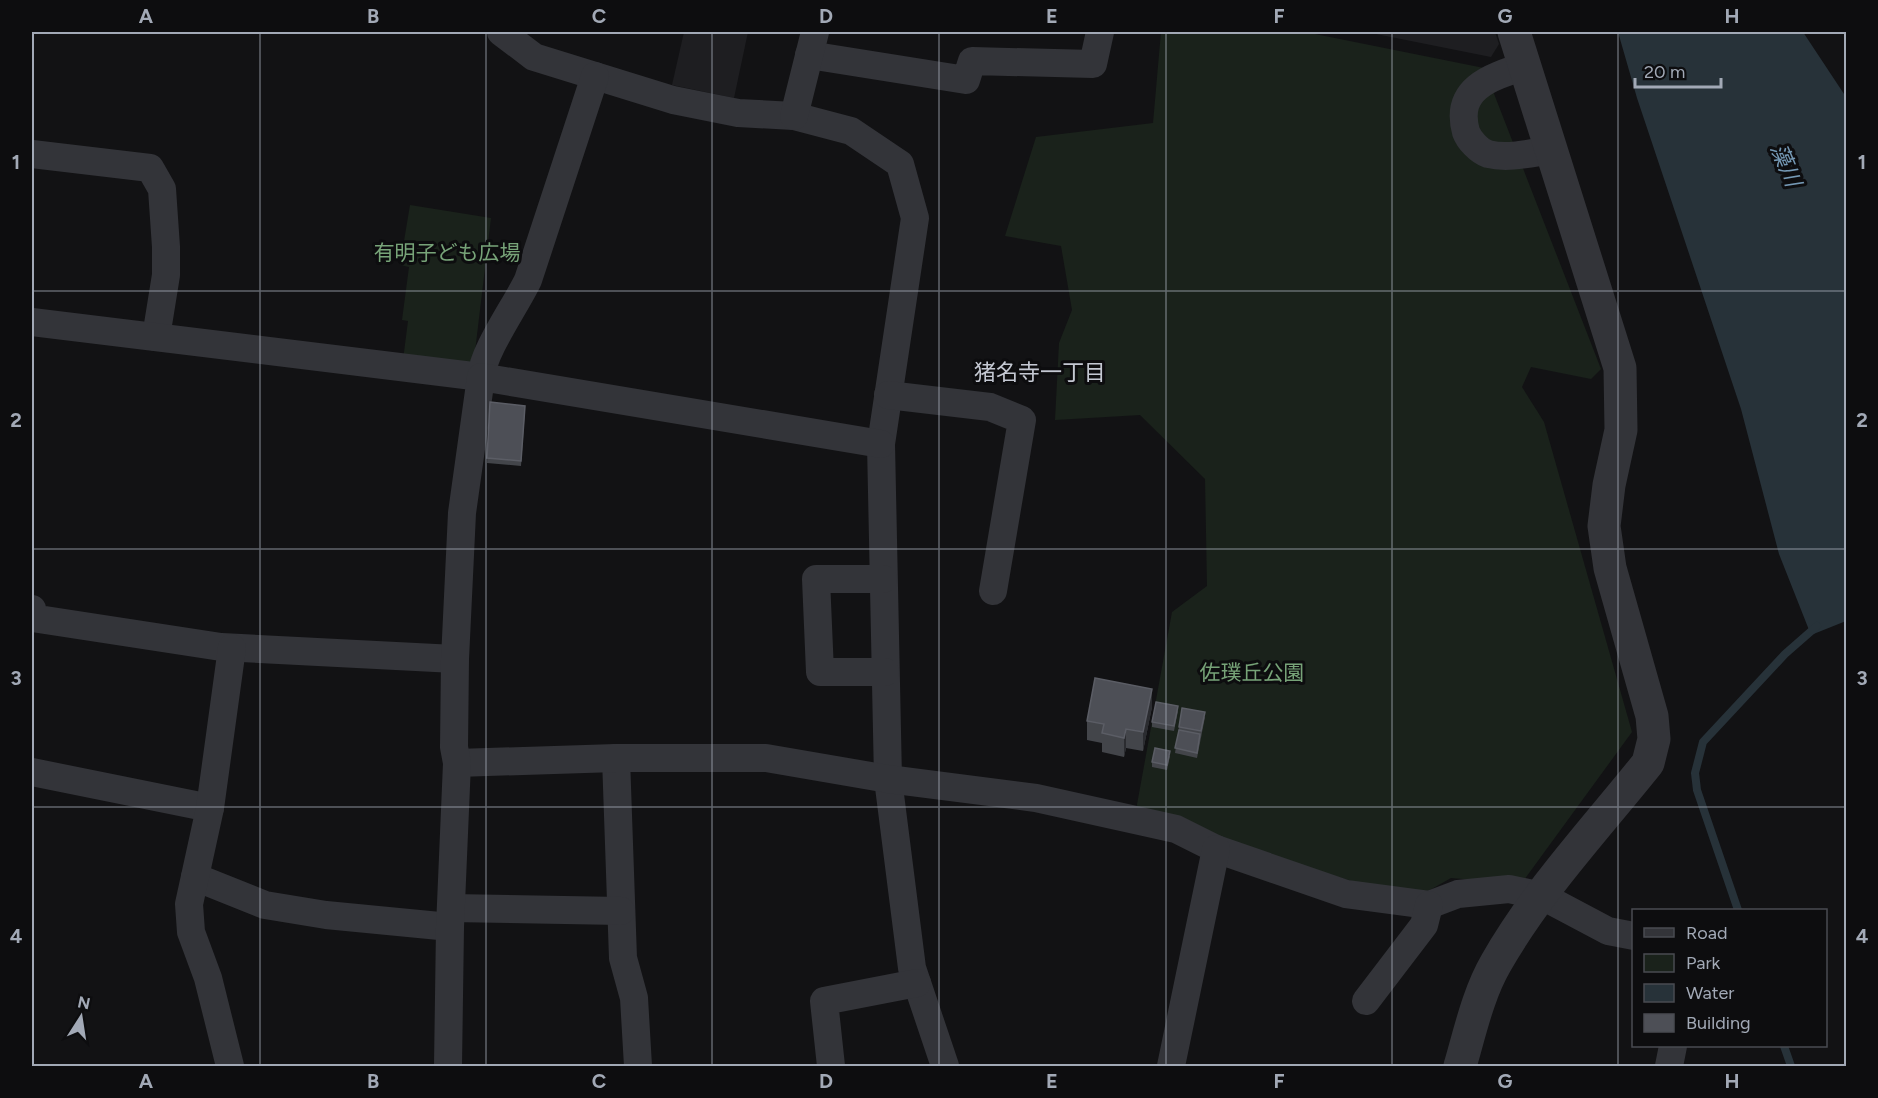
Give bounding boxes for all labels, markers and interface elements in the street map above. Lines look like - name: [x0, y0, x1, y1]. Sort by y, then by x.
- text: A: [139, 4, 154, 28]
- text: B: [367, 4, 379, 28]
- text: C: [592, 4, 606, 28]
- text: D: [819, 4, 833, 28]
- text: E: [1046, 4, 1058, 28]
- text: F: [1273, 4, 1285, 28]
- text: G: [1498, 4, 1513, 28]
- text: H: [1725, 4, 1740, 28]
- scale bar: [1635, 51, 1720, 89]
- text: 20 m: [1644, 61, 1685, 83]
- water label: 藻川: [1765, 139, 1808, 192]
- text: 1: [12, 150, 20, 174]
- text: 1: [1858, 150, 1866, 174]
- park label: 有明子ども広場: [374, 240, 521, 265]
- district label: 猪名寺一丁目: [974, 359, 1106, 386]
- text: 2: [10, 408, 22, 432]
- text: 2: [1856, 408, 1868, 432]
- park label: 佐璞丘公園: [1200, 660, 1305, 685]
- text: 3: [10, 666, 22, 690]
- text: 3: [1856, 666, 1868, 690]
- legend: [1632, 909, 1827, 1047]
- text: Road: [1686, 922, 1727, 944]
- text: 4: [10, 924, 23, 948]
- text: 4: [1856, 924, 1869, 948]
- text: Park: [1686, 952, 1721, 974]
- text: Water: [1686, 982, 1734, 1004]
- north arrow: [51, 987, 111, 1047]
- text: N: [76, 992, 92, 1013]
- text: Building: [1686, 1012, 1751, 1034]
- text: A: [139, 1069, 154, 1093]
- text: B: [367, 1069, 379, 1093]
- text: C: [592, 1069, 606, 1093]
- text: D: [819, 1069, 833, 1093]
- text: E: [1046, 1069, 1058, 1093]
- text: F: [1273, 1069, 1285, 1093]
- text: G: [1498, 1069, 1513, 1093]
- text: H: [1725, 1069, 1740, 1093]

